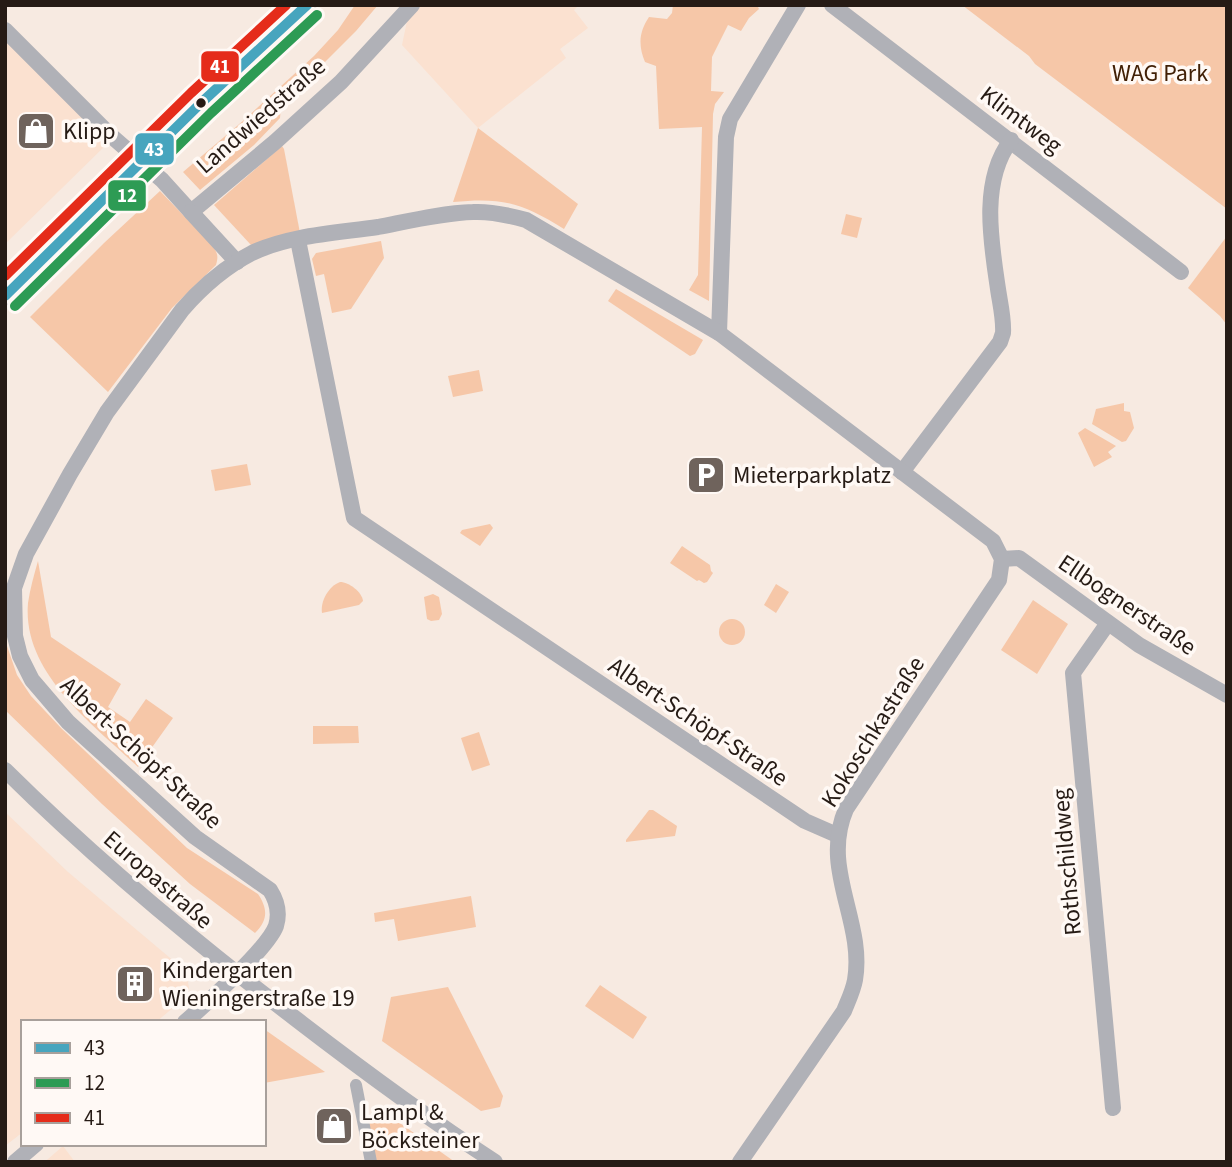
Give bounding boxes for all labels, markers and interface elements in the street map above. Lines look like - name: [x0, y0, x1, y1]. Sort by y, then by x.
- street label: Landwiedstraße: [188, 50, 334, 182]
- line badge: 41: [200, 50, 240, 83]
- text: 41: [210, 54, 230, 81]
- park label: WAG Park: [1112, 56, 1208, 91]
- street label: Klimtweg: [973, 77, 1069, 163]
- unlabelled marker: [194, 96, 208, 110]
- shop icon: Klipp: [15, 110, 57, 152]
- place label: Klipp: [63, 114, 116, 149]
- line badge: 43: [134, 132, 175, 166]
- text: 43: [144, 137, 164, 164]
- line badge: 12: [107, 179, 147, 212]
- text: 12: [117, 183, 137, 210]
- parking icon: Mieterparkplatz: [685, 454, 727, 496]
- place label: Mieterparkplatz: [733, 458, 891, 493]
- street label: Ellbognerstraße: [1051, 546, 1203, 664]
- street label: Albert-Schöpf-Straße: [601, 649, 795, 795]
- street label: Kokoschkastraße: [813, 650, 933, 814]
- street label: Albert-Schöpf-Straße: [52, 669, 230, 837]
- street label: Rothschildweg: [1043, 787, 1091, 937]
- street label: Europastraße: [96, 822, 220, 938]
- place label: Kindergarten Wieningerstraße 19: [162, 953, 355, 1016]
- building icon: Kindergarten Wieningerstraße 19: [114, 963, 156, 1005]
- legend: [21, 1020, 266, 1146]
- text: 43: [84, 1033, 105, 1063]
- text: 12: [84, 1068, 105, 1098]
- place label: Lampl & Böcksteiner: [361, 1095, 480, 1158]
- text: 41: [84, 1103, 105, 1133]
- shop icon: Lampl & Böcksteiner: [313, 1105, 355, 1147]

